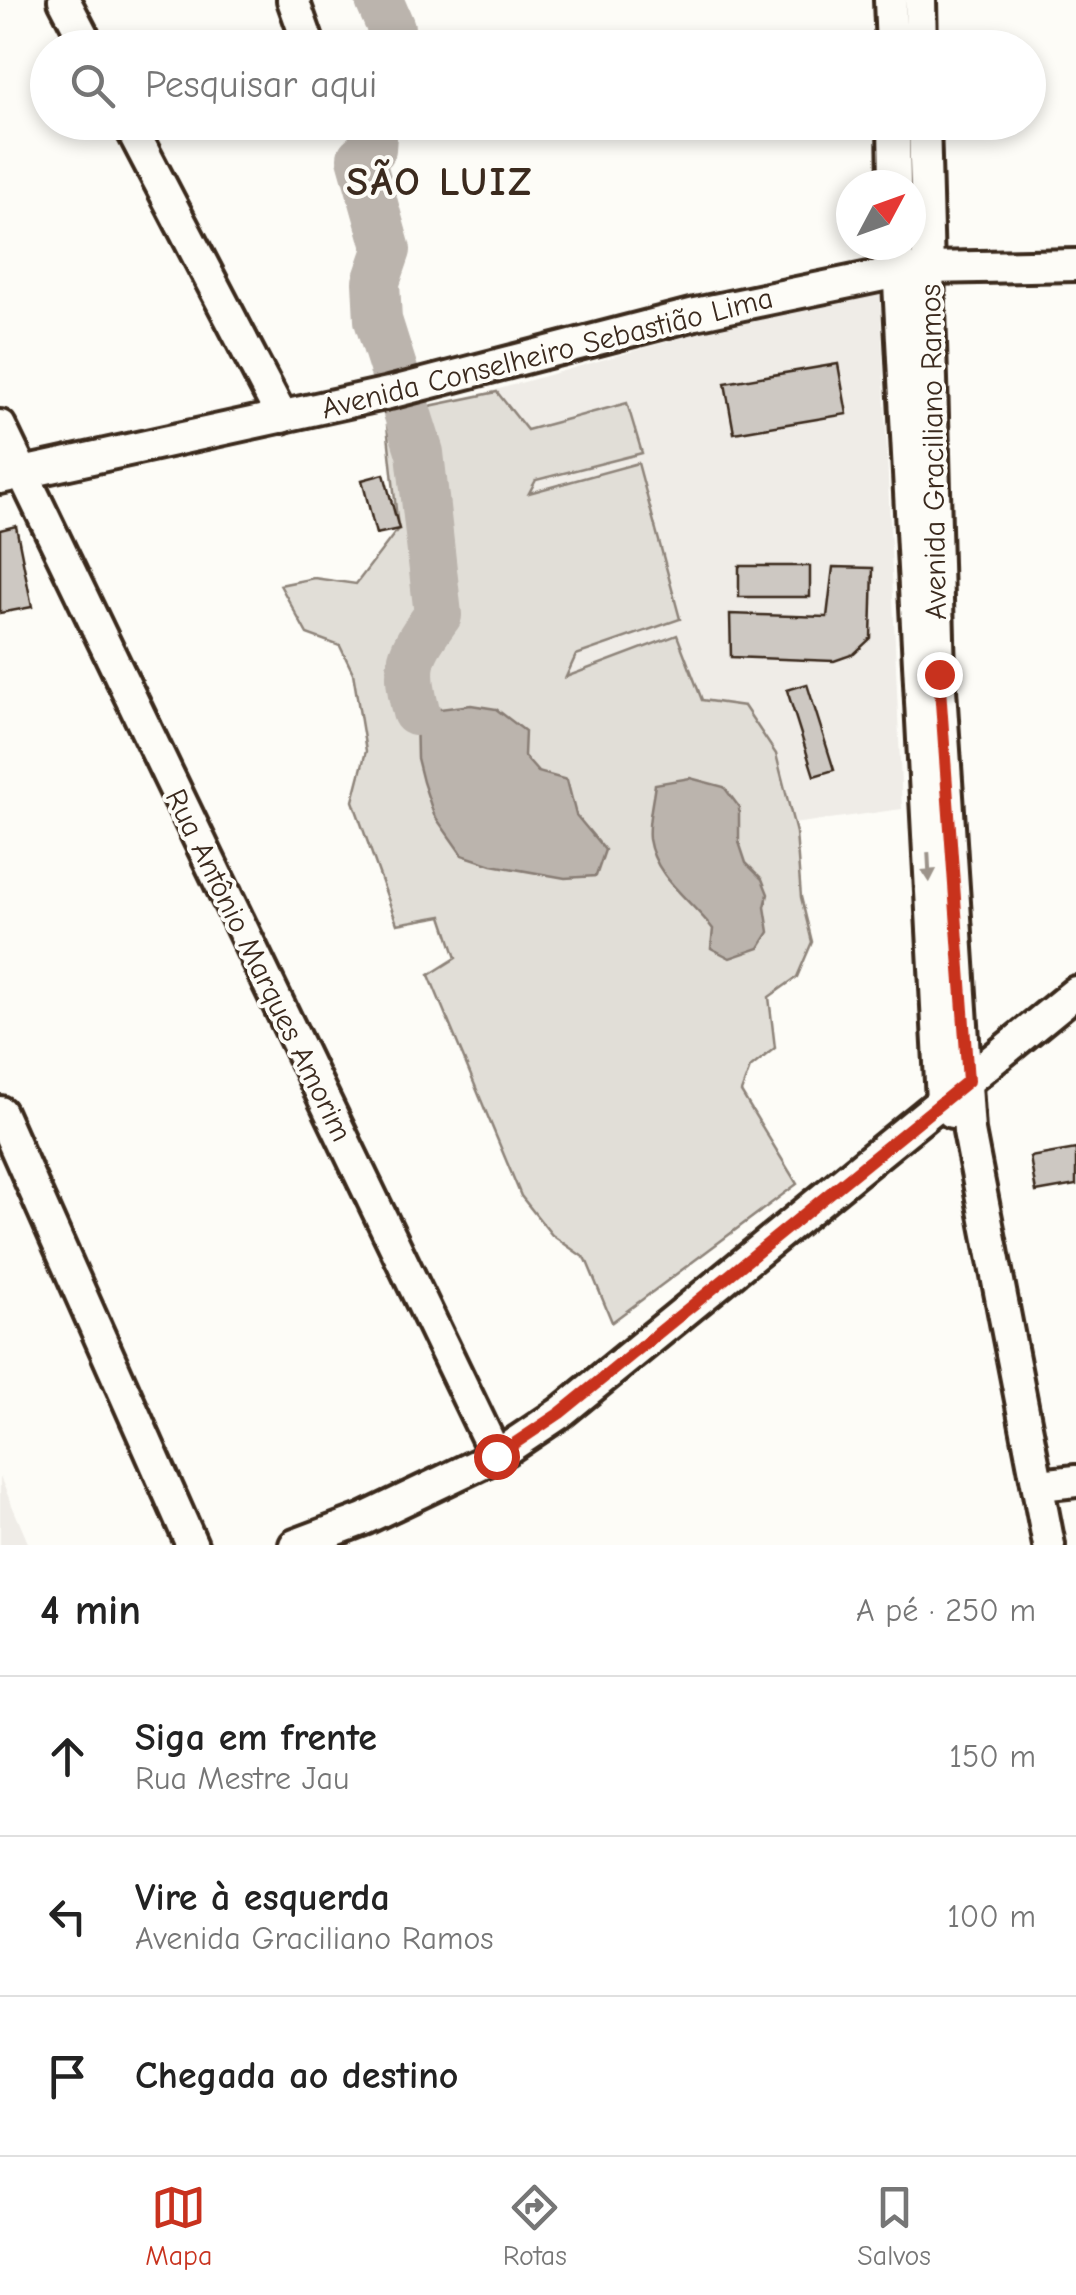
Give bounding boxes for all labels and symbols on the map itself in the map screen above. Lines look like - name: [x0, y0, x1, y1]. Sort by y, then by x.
- district label: SÃO LUIZ: [346, 159, 534, 205]
- north arrow: [836, 170, 926, 260]
- street label: Avenida Conselheiro Sebastião Lima: [318, 280, 776, 427]
- street label: Avenida Graciliano Ramos: [913, 284, 954, 620]
- route end: [917, 652, 963, 698]
- street label: Rua Antônio Marques Amorim: [158, 783, 359, 1147]
- one-way arrow: [921, 851, 937, 883]
- route start: [474, 1434, 520, 1480]

